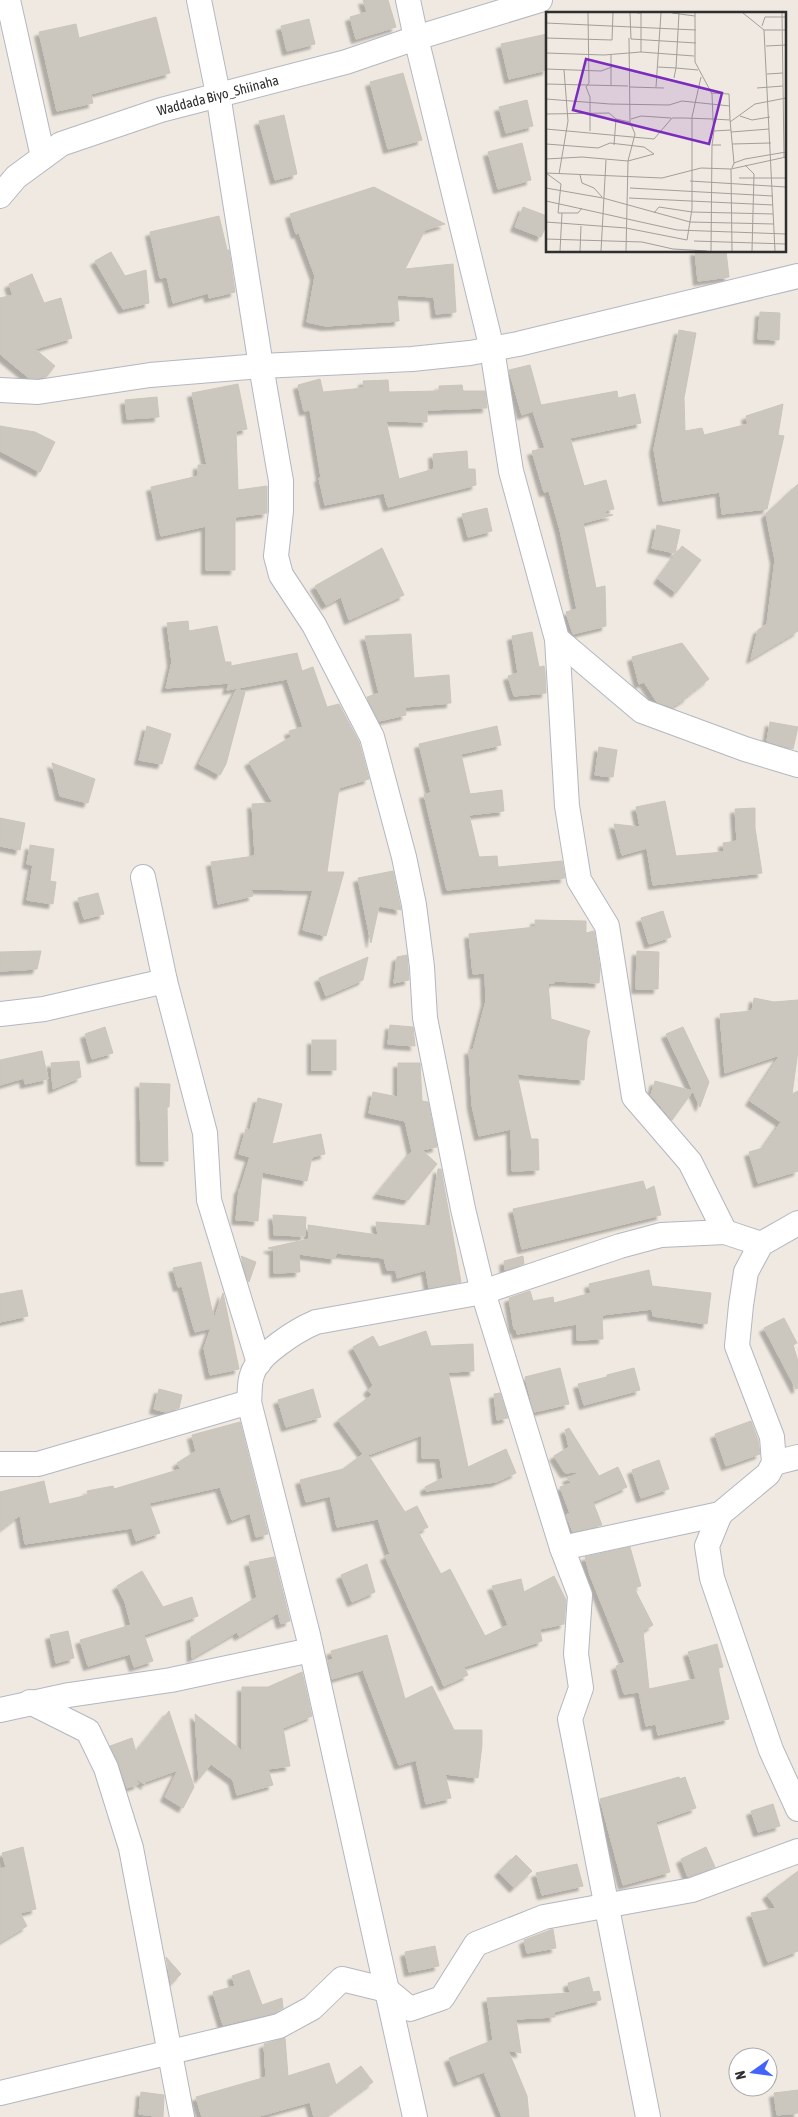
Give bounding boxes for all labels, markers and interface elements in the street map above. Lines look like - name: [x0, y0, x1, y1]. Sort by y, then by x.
- inset map: [546, 12, 786, 252]
- street label: Waddada Biyo_Shiinaha: [155, 72, 280, 119]
- north arrow: [728, 2047, 778, 2097]
- text: N: [732, 2069, 749, 2081]

